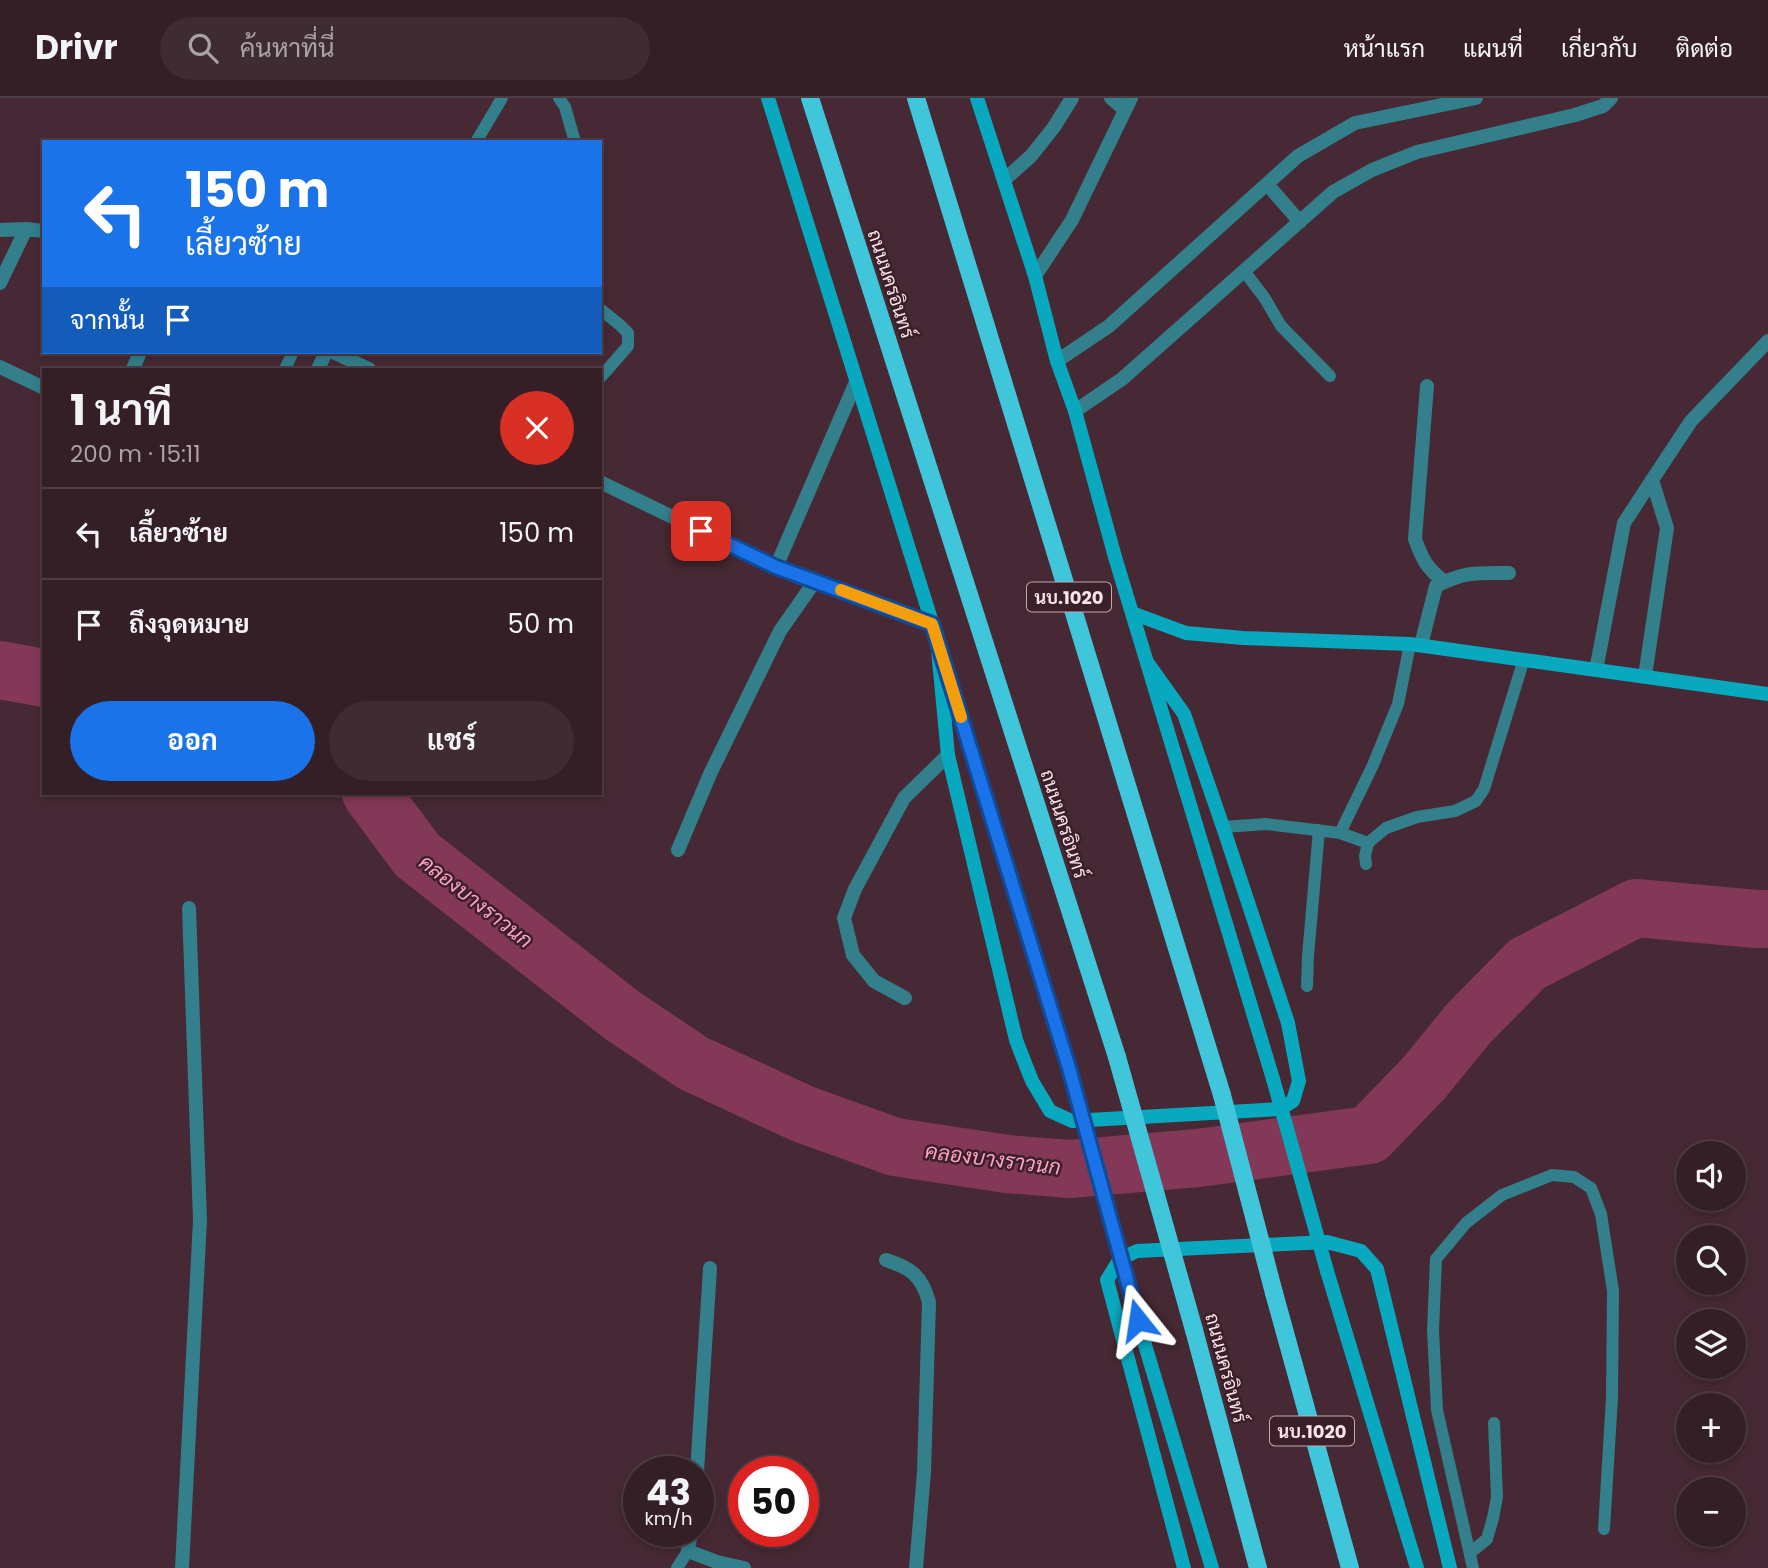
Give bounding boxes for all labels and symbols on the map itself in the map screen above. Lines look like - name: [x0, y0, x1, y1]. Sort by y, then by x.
- street label: ถนนนครอินทร์: [861, 226, 921, 342]
- pin: [671, 501, 731, 561]
- road number: นบ.1020: [1027, 583, 1111, 612]
- street label: ถนนนครอินทร์: [1034, 766, 1094, 882]
- water label: คลองบางราวนก: [413, 848, 539, 954]
- water label: คลองบางราวนก: [923, 1136, 1063, 1182]
- position arrow: [1101, 1283, 1175, 1357]
- street label: ถนนนครอินทร์: [1198, 1310, 1254, 1426]
- road number: นบ.1020: [1270, 1416, 1354, 1446]
- speed limit sign: 50: [728, 1456, 819, 1547]

